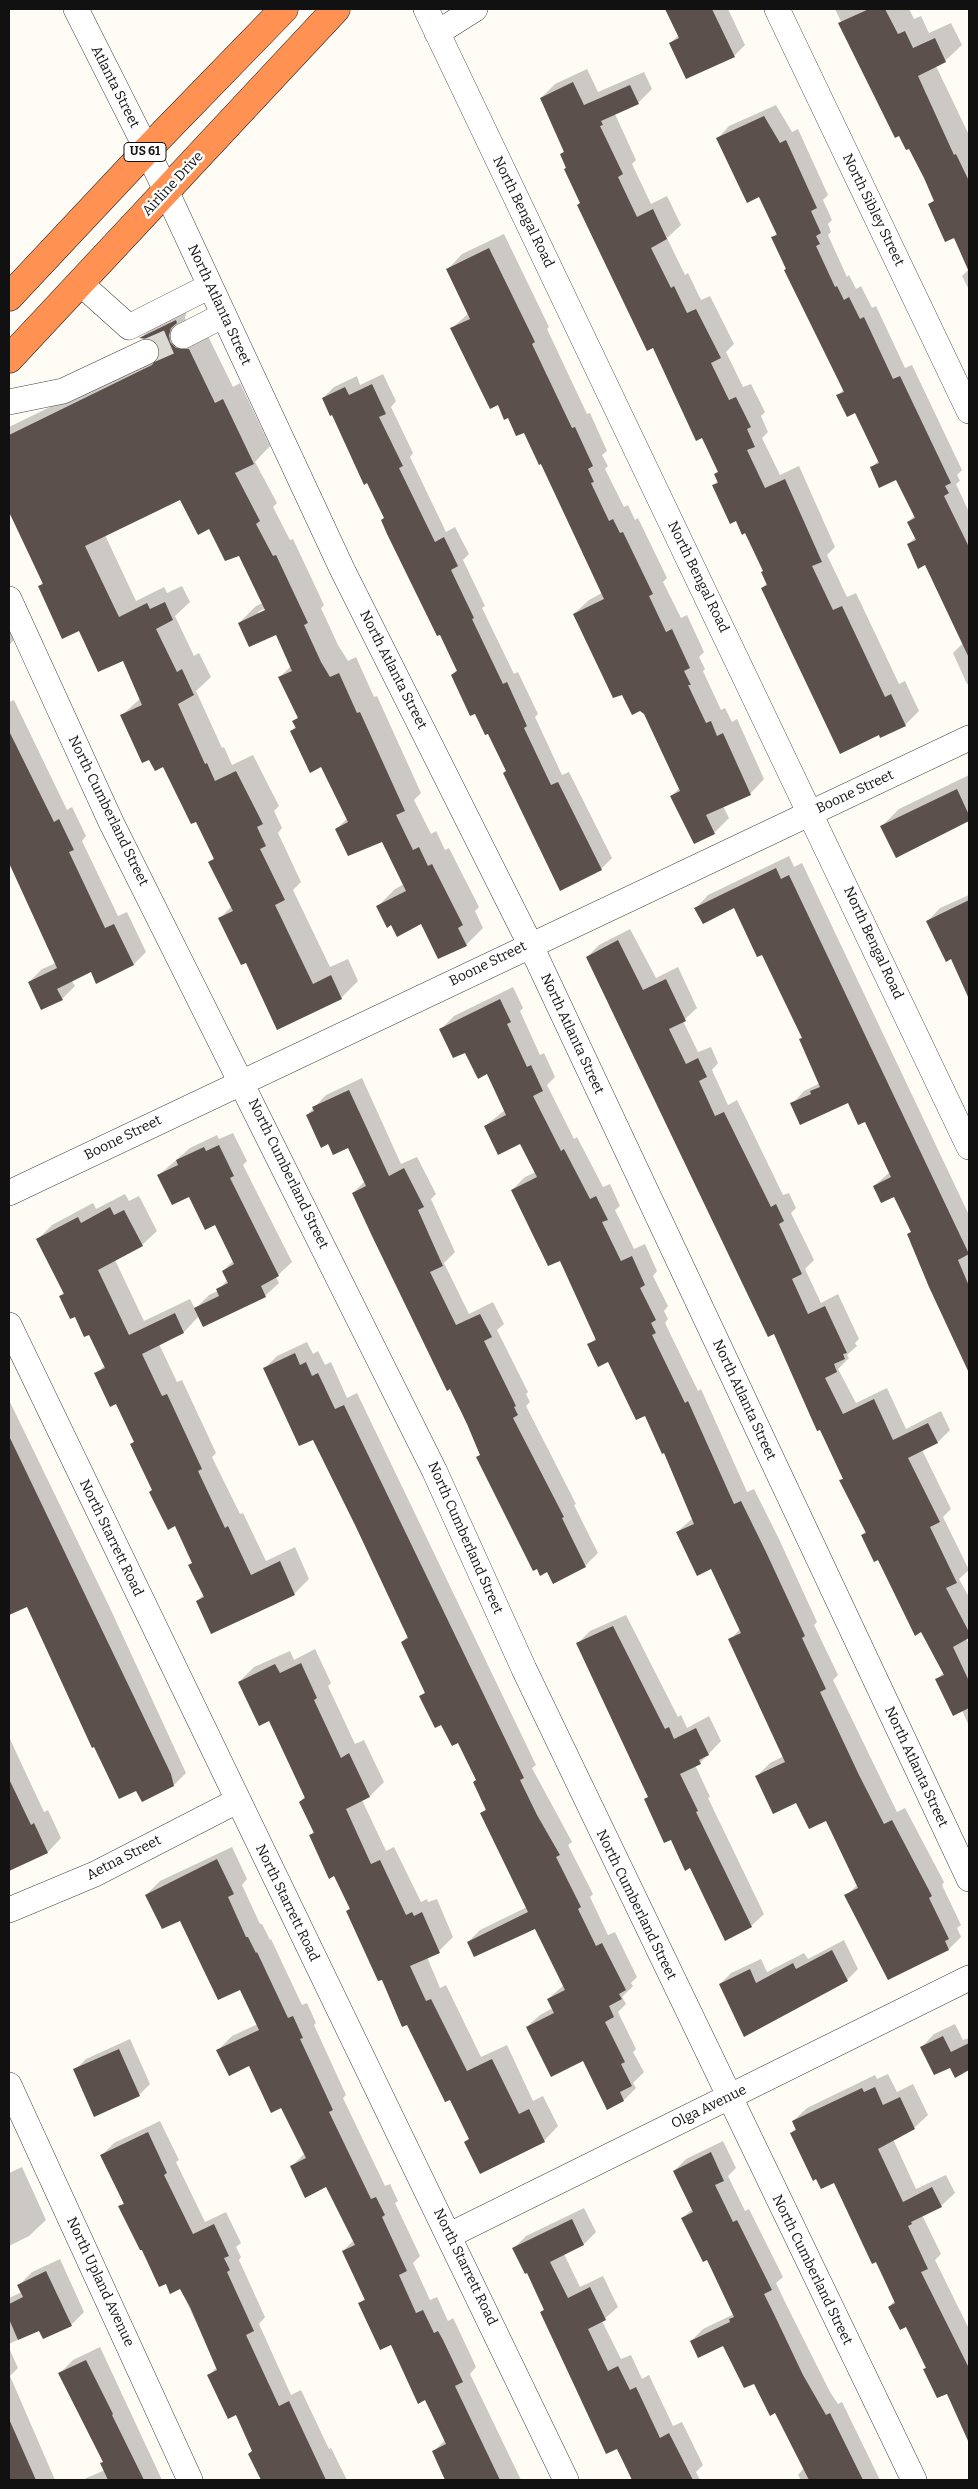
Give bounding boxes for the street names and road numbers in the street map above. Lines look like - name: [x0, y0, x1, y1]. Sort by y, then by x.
- street label: Atlanta Street: [87, 43, 143, 131]
- road number: US 61: [124, 142, 166, 162]
- street label: Airline Drive: [139, 148, 207, 220]
- street label: North Sibley Street: [839, 151, 907, 269]
- street label: North Bengal Road: [489, 153, 557, 271]
- street label: North Atlanta Street: [184, 242, 254, 368]
- street label: North Bengal Road: [664, 518, 732, 636]
- street label: North Atlanta Street: [356, 608, 430, 732]
- street label: North Cumberland Street: [64, 733, 152, 889]
- street label: Boone Street: [813, 767, 897, 817]
- street label: North Bengal Road: [840, 884, 906, 1002]
- street label: Boone Street: [447, 938, 529, 990]
- street label: North Atlanta Street: [537, 971, 607, 1097]
- street label: North Cumberland Street: [244, 1096, 332, 1252]
- street label: Boone Street: [82, 1112, 164, 1164]
- street label: North Atlanta Street: [709, 1337, 779, 1463]
- street label: North Cumberland Street: [424, 1459, 506, 1617]
- street label: North Starrett Road: [75, 1477, 147, 1599]
- street label: North Atlanta Street: [881, 1704, 951, 1830]
- street label: North Cumberland Street: [592, 1827, 680, 1983]
- street label: Aetna Street: [84, 1832, 164, 1884]
- street label: North Starrett Road: [251, 1842, 323, 1964]
- street label: Olga Avenue: [669, 2082, 749, 2132]
- street label: North Cumberland Street: [768, 2192, 856, 2348]
- street label: North Starrett Road: [429, 2206, 501, 2328]
- street label: North Upland Avenue: [63, 2215, 137, 2349]

